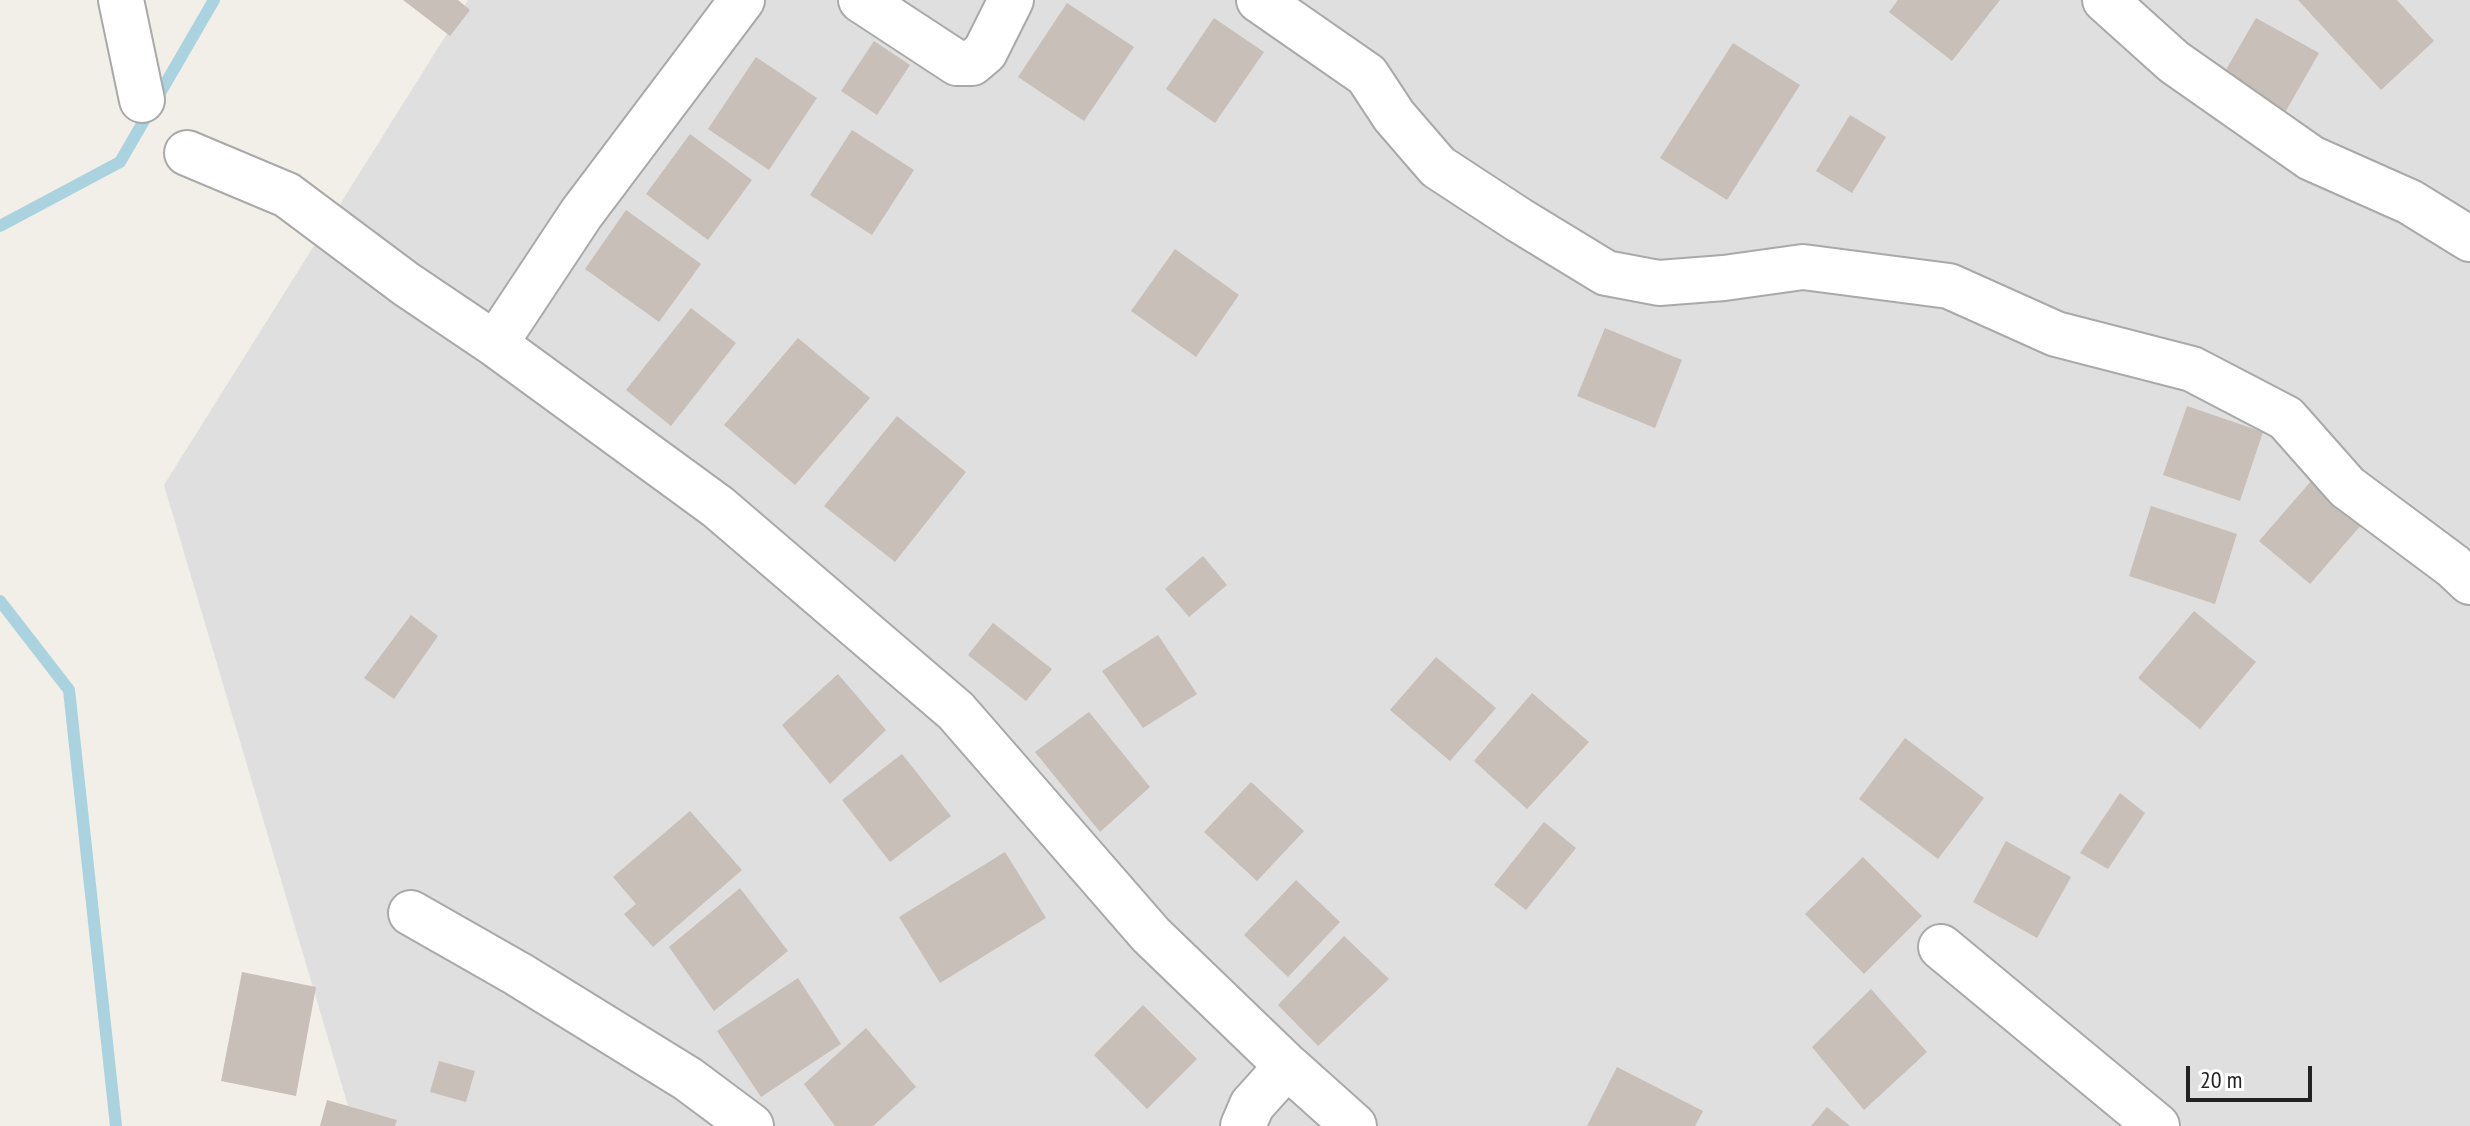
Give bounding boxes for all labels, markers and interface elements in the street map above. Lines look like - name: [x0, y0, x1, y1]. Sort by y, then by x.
- scale bar: [2190, 1050, 2316, 1100]
- text: 20 m: [2200, 1064, 2242, 1095]

